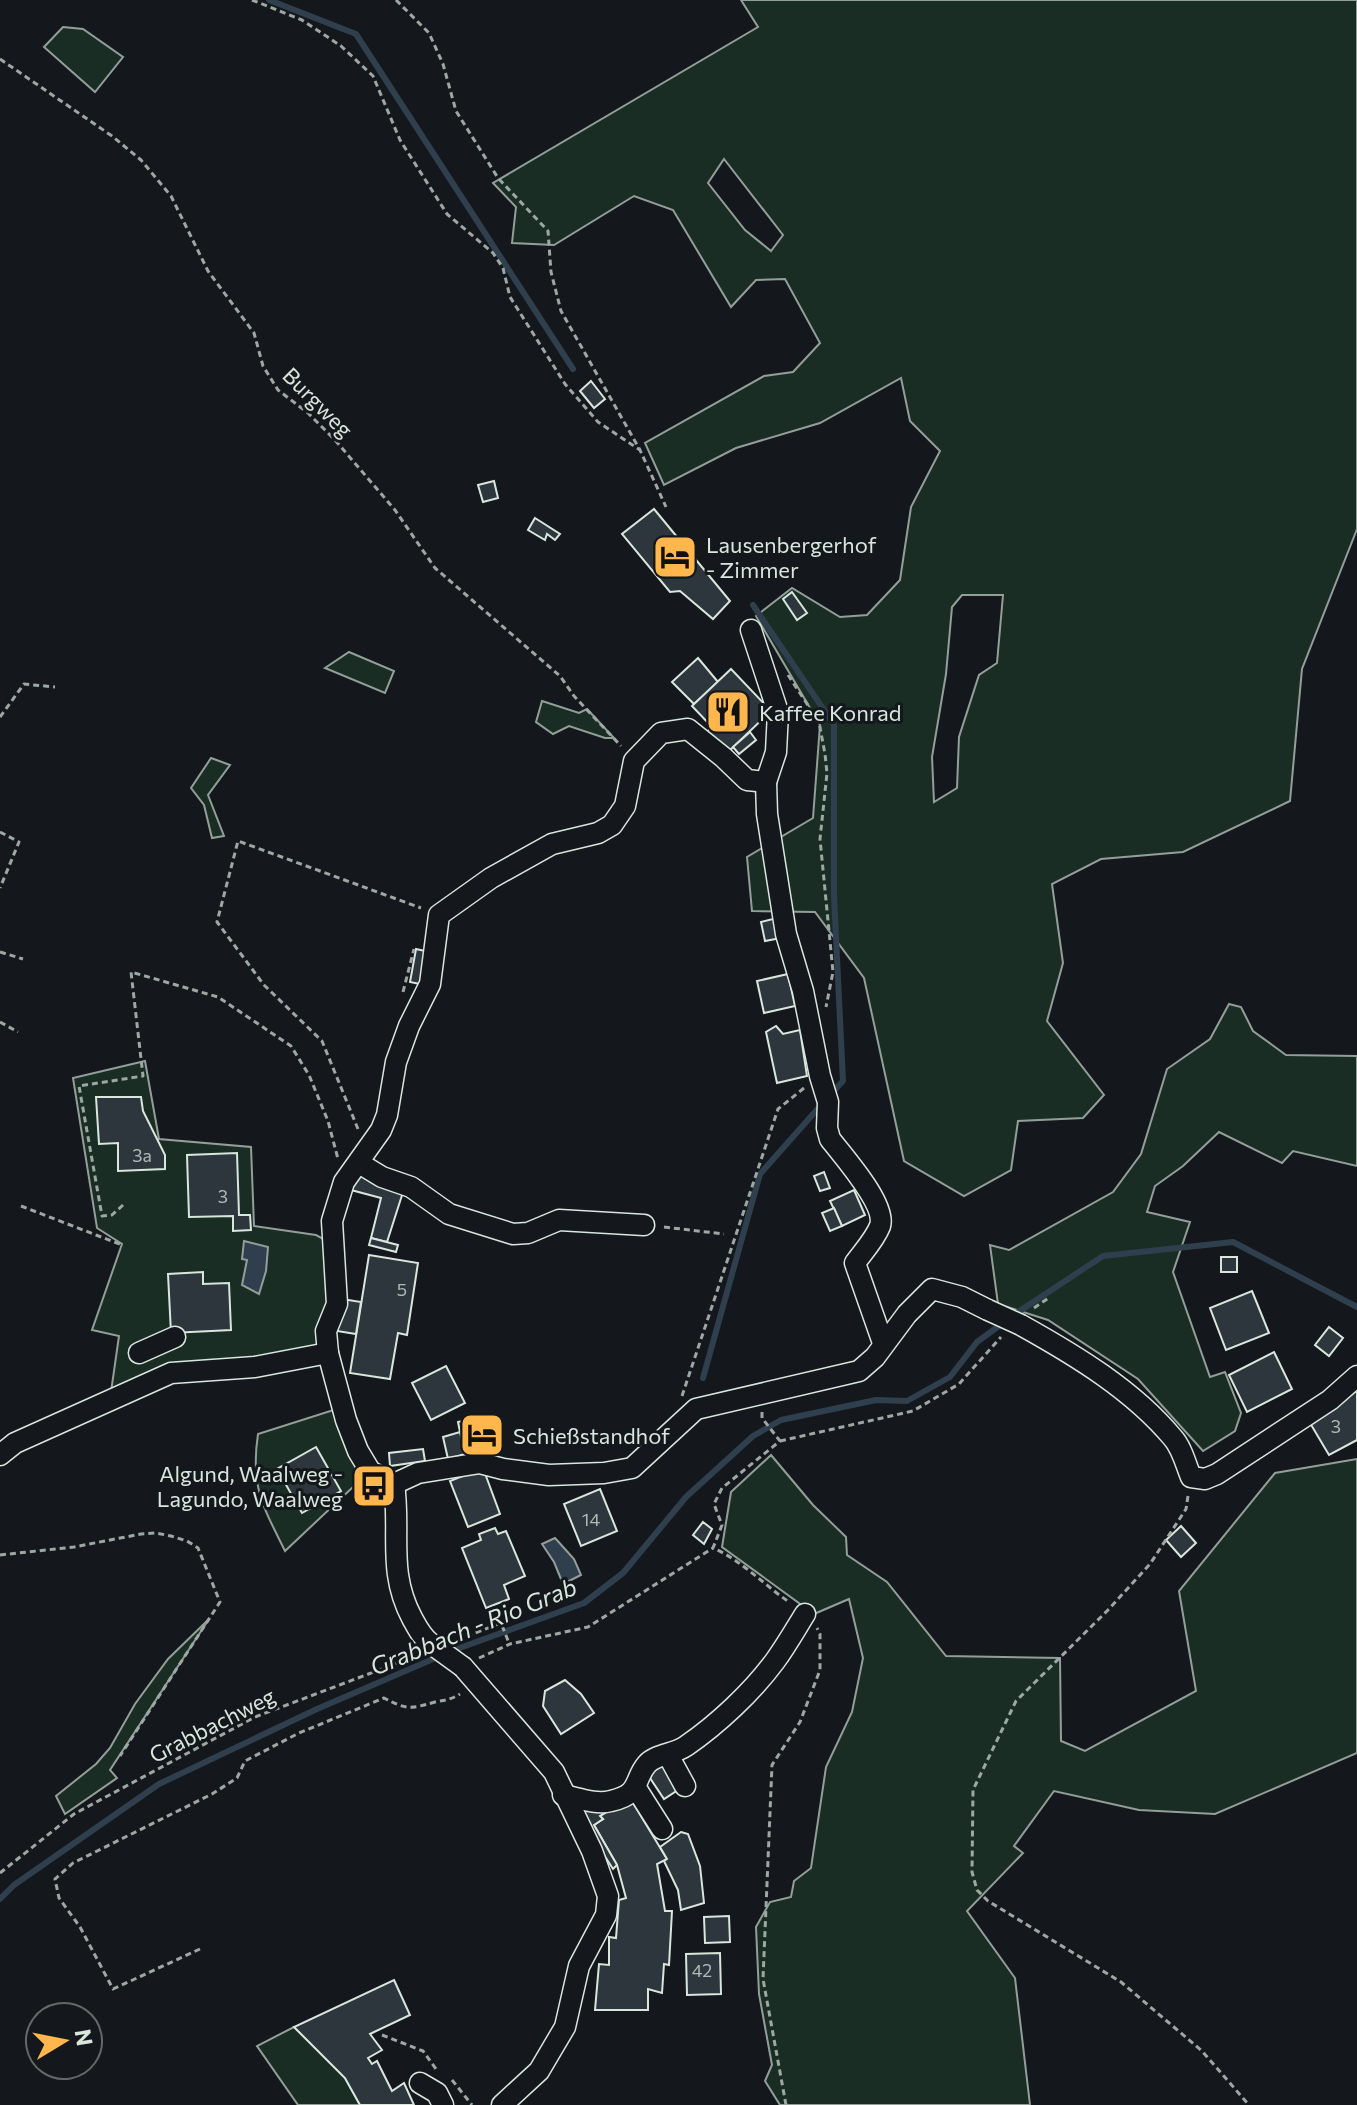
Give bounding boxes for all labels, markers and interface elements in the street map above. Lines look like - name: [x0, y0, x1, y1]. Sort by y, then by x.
- street label: Burgweg: [277, 361, 359, 443]
- place label: Lausenbergerhof - Zimmer: [706, 531, 877, 583]
- hotel icon: Lausenbergerhof - Zimmer: [651, 533, 699, 581]
- restaurant icon: Kaffee Konrad: [704, 688, 752, 736]
- place label: Kaffee Konrad: [759, 699, 902, 726]
- house number: 3a: [132, 1144, 152, 1166]
- house number: 3: [218, 1185, 228, 1207]
- house number: 5: [397, 1278, 407, 1300]
- hotel icon: Schießstandhof: [458, 1411, 506, 1459]
- house number: 3: [1331, 1415, 1341, 1437]
- place label: Schießstandhof: [513, 1422, 670, 1449]
- place label: Algund, Waalweg - Lagundo, Waalweg: [157, 1460, 343, 1512]
- bus stop icon: Algund, Waalweg - Lagundo, Waalweg: [350, 1462, 398, 1510]
- house number: 14: [582, 1508, 600, 1530]
- water label: Grabbach - Rio Grab: [365, 1571, 581, 1681]
- street label: Grabbachweg: [145, 1682, 280, 1768]
- house number: 42: [692, 1959, 712, 1981]
- north arrow: [24, 2001, 104, 2081]
- text: N: [69, 2027, 99, 2048]

